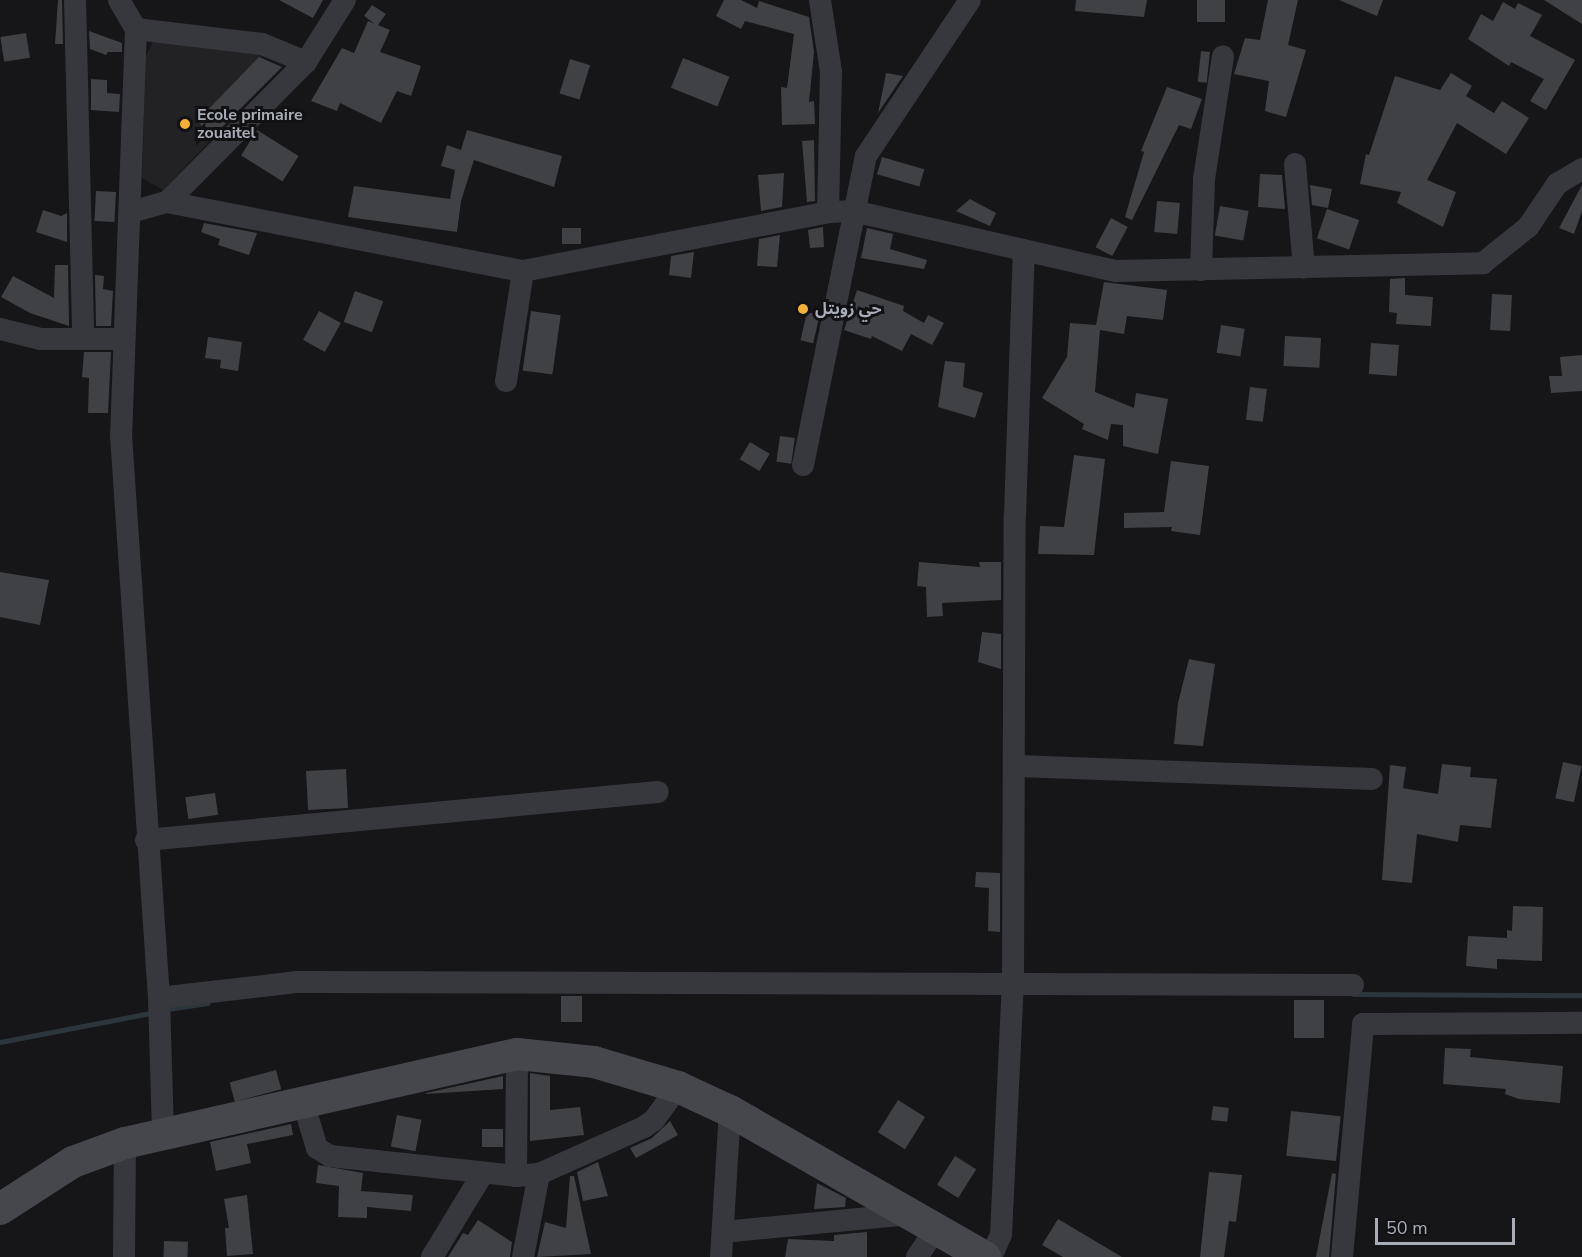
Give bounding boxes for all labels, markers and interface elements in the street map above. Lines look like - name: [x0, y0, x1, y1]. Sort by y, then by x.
- place label: Ecole primaire zouaitel: [197, 105, 303, 143]
- marker: Ecole primaire zouaitel: [178, 117, 192, 131]
- place label: حي زويتل: [815, 299, 882, 319]
- marker: حي زويتل: [796, 302, 810, 316]
- scale bar: [1378, 1206, 1518, 1244]
- text: 50 m: [1386, 1216, 1428, 1240]

